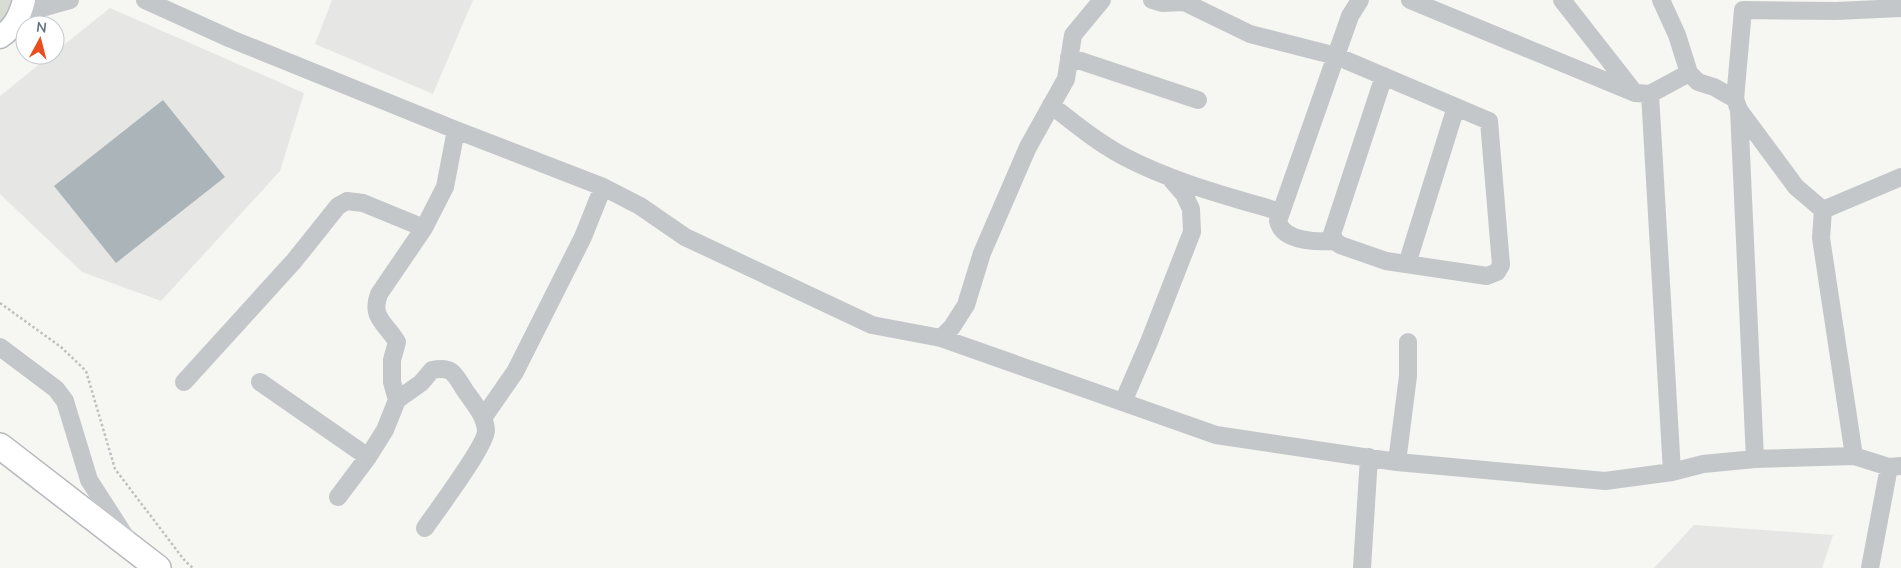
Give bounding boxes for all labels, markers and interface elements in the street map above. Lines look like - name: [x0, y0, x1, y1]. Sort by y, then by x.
- north arrow: [15, 15, 65, 65]
- text: N: [35, 18, 48, 38]

